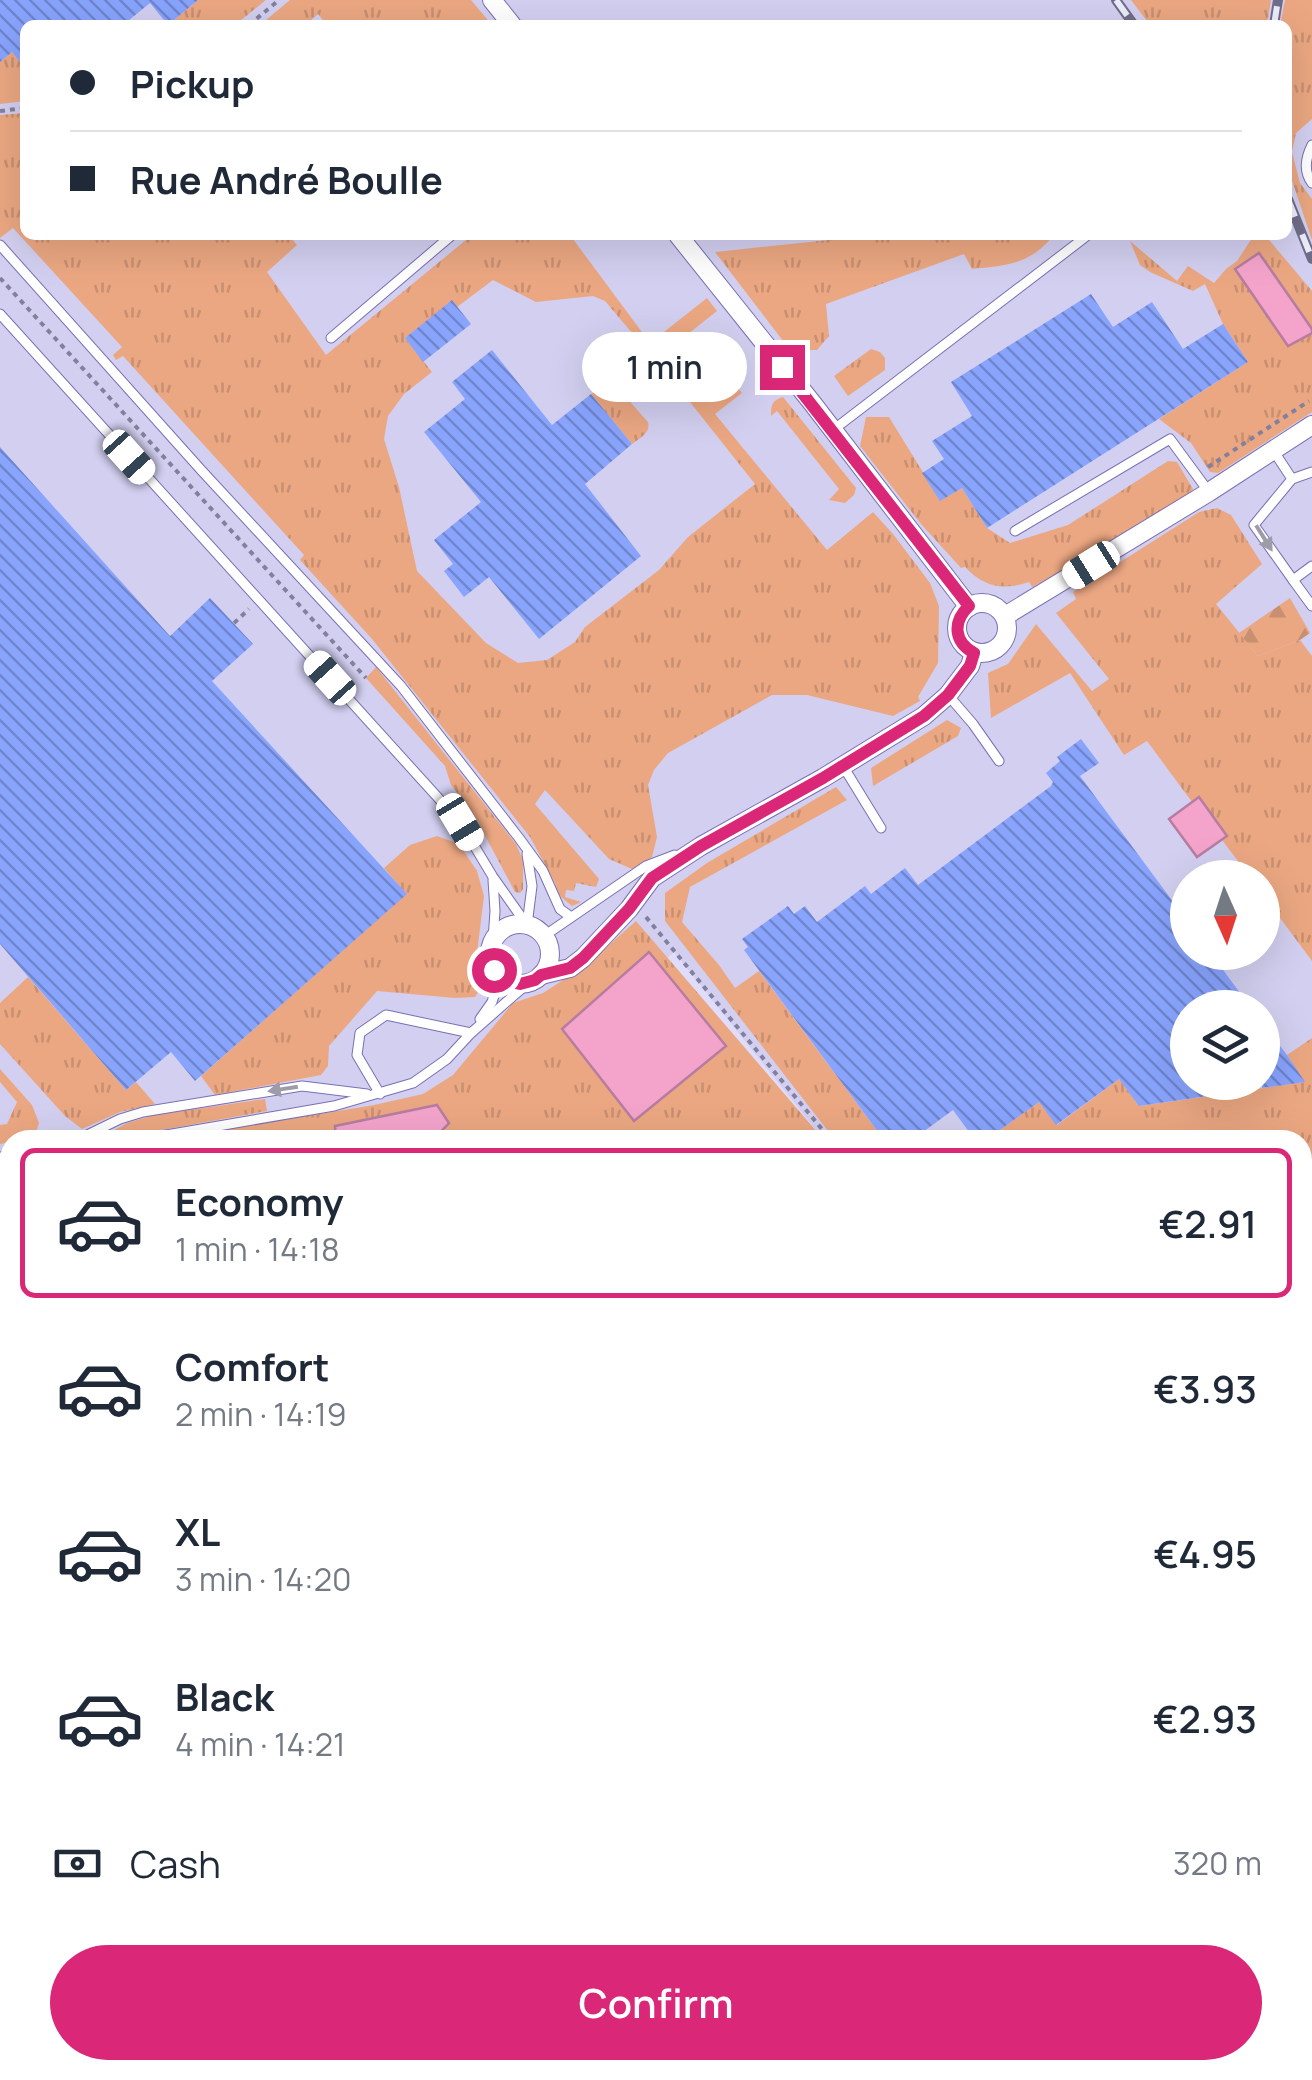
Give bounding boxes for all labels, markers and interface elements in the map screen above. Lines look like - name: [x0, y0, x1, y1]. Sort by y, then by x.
- text: Pickup: [130, 57, 254, 109]
- text: Rue André Boulle: [130, 153, 443, 205]
- callout: 1 min: [582, 332, 747, 402]
- text: 1 min: [626, 345, 703, 389]
- route end: [760, 345, 805, 390]
- car: [98, 425, 160, 489]
- one-way arrow: [1254, 524, 1273, 552]
- car: [1058, 536, 1124, 594]
- car: [299, 646, 361, 710]
- car: [432, 789, 488, 855]
- north arrow: [1170, 860, 1280, 970]
- map controls: [1170, 860, 1280, 1100]
- route start: [472, 948, 517, 993]
- button: layers: [1170, 990, 1280, 1100]
- one-way arrow: [267, 1082, 298, 1097]
- text: Economy: [175, 1175, 344, 1227]
- icon: car: [55, 1178, 145, 1268]
- text: €2.91: [1159, 1197, 1257, 1249]
- text: 1 min · 14:18: [175, 1227, 340, 1271]
- text: Comfort: [175, 1340, 329, 1392]
- icon: car: [55, 1343, 145, 1433]
- text: €3.93: [1154, 1362, 1257, 1414]
- text: 2 min · 14:19: [175, 1392, 347, 1436]
- text: XL: [175, 1505, 220, 1557]
- icon: car: [55, 1508, 145, 1598]
- text: €4.95: [1153, 1527, 1257, 1579]
- text: 3 min · 14:20: [175, 1557, 351, 1601]
- text: Black: [175, 1670, 274, 1722]
- icon: car: [55, 1673, 145, 1763]
- text: €2.93: [1153, 1692, 1257, 1744]
- text: 4 min · 14:21: [175, 1722, 346, 1766]
- icon: cash: [50, 1836, 105, 1891]
- text: Cash: [130, 1837, 221, 1889]
- text: 320 m: [1173, 1841, 1262, 1885]
- button: Confirm: [50, 1945, 1262, 2060]

